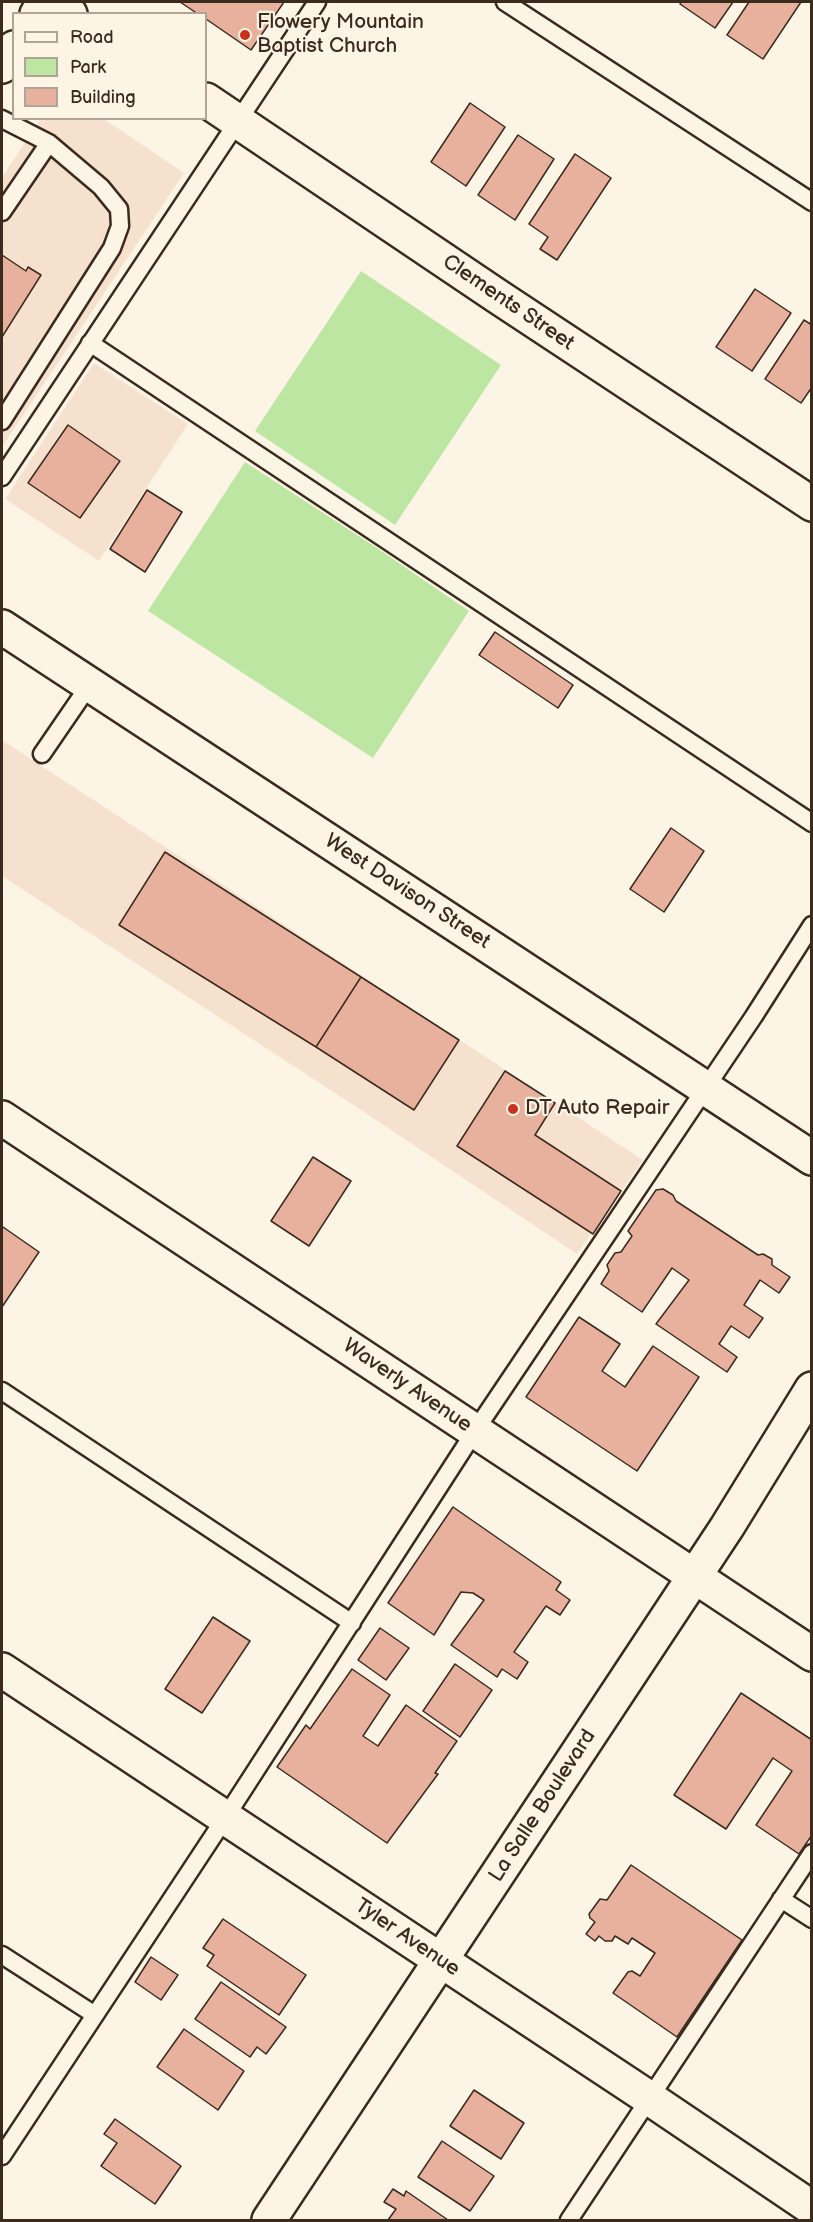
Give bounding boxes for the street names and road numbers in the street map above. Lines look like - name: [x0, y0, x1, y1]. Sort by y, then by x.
- street label: Clements Street: [437, 250, 579, 356]
- street label: West Davison Street: [319, 829, 495, 955]
- street label: Waverly Avenue: [338, 1334, 476, 1438]
- street label: La Salle Boulevard: [484, 1725, 602, 1887]
- street label: Tyler Avenue: [350, 1894, 464, 1982]

